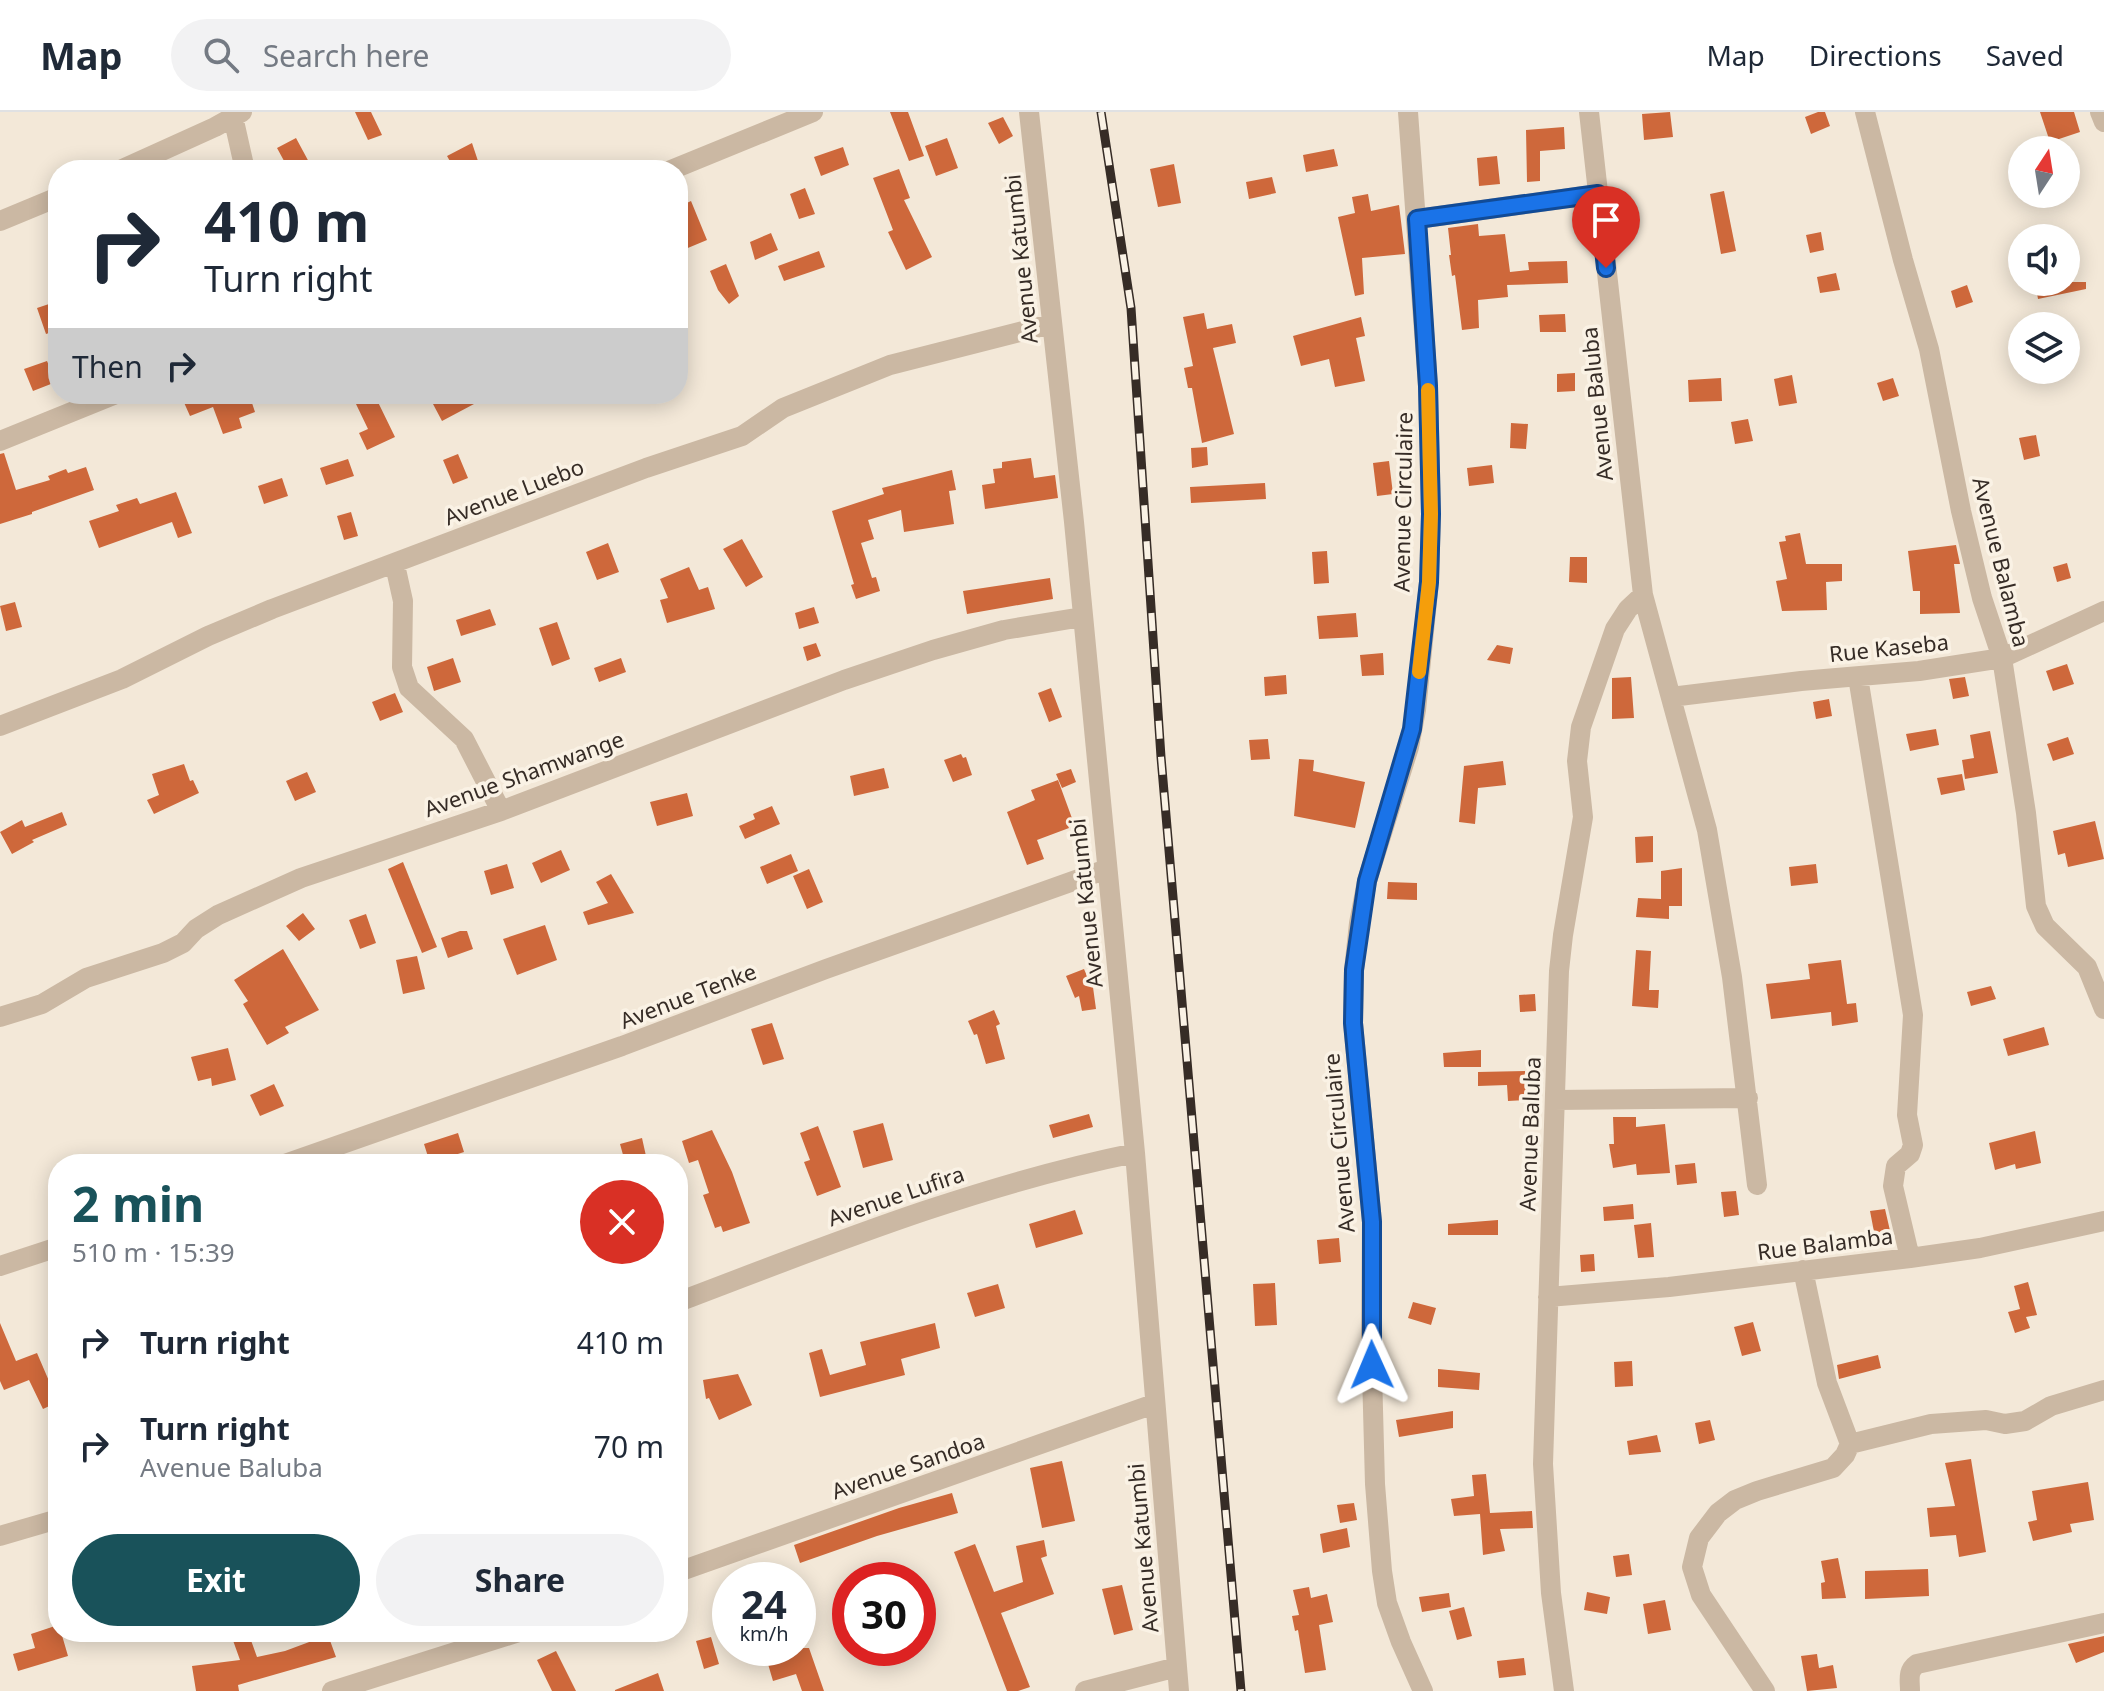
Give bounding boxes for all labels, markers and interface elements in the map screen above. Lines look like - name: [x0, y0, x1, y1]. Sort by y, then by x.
- search box: [171, 19, 731, 91]
- text: Map: [40, 29, 123, 81]
- icon: search: [199, 33, 243, 77]
- text: Search here: [263, 35, 430, 76]
- text: Map: [1706, 36, 1765, 74]
- text: Directions: [1809, 36, 1942, 74]
- text: Saved: [1986, 36, 2064, 74]
- north arrow: [2008, 136, 2080, 208]
- map controls: [2008, 136, 2080, 384]
- street label: Avenue Katumbi: [996, 173, 1044, 345]
- text: 410 m: [204, 182, 369, 258]
- pin: [1572, 186, 1640, 268]
- icon: right: [72, 192, 176, 296]
- icon: arrive: [1584, 198, 1628, 242]
- button: sound: [2008, 224, 2080, 296]
- text: Turn right: [204, 254, 372, 303]
- button: layers: [2008, 312, 2080, 384]
- street label: Avenue Baluba: [1573, 326, 1619, 483]
- icon: right: [159, 344, 203, 388]
- text: Then: [72, 346, 143, 387]
- street label: Avenue Circulaire: [1385, 412, 1419, 592]
- street label: Avenue Luebo: [439, 451, 588, 531]
- street label: Avenue Balamba: [1966, 474, 2038, 650]
- street label: Rue Kaseba: [1828, 626, 1950, 668]
- street label: Avenue Shamwange: [420, 723, 628, 823]
- street label: Avenue Katumbi: [1061, 817, 1109, 989]
- street label: Avenue Tenke: [615, 955, 760, 1035]
- street label: Avenue Circulaire: [1315, 1052, 1361, 1234]
- street label: Avenue Baluba: [1511, 1056, 1547, 1212]
- street label: Avenue Lufira: [824, 1158, 968, 1232]
- text: 2 min: [72, 1171, 204, 1236]
- button: close: [580, 1180, 664, 1264]
- street label: Rue Balamba: [1755, 1220, 1894, 1266]
- text: 510 m · 15:39: [72, 1234, 235, 1270]
- icon: right: [72, 1320, 116, 1364]
- text: Turn right: [140, 1322, 290, 1363]
- text: 410 m: [577, 1322, 664, 1363]
- position arrow: [1330, 1323, 1414, 1407]
- text: Turn right: [140, 1408, 290, 1449]
- icon: right: [72, 1424, 116, 1468]
- street label: Avenue Sandoa: [827, 1425, 988, 1505]
- text: 70 m: [594, 1426, 664, 1467]
- text: Avenue Baluba: [140, 1449, 323, 1485]
- street label: Avenue Katumbi: [1120, 1462, 1164, 1634]
- button: Exit: [72, 1534, 360, 1626]
- button: Share: [376, 1534, 664, 1626]
- speed limit sign: 30: [832, 1562, 936, 1666]
- text: 24: [741, 1576, 787, 1631]
- text: km/h: [739, 1620, 789, 1647]

